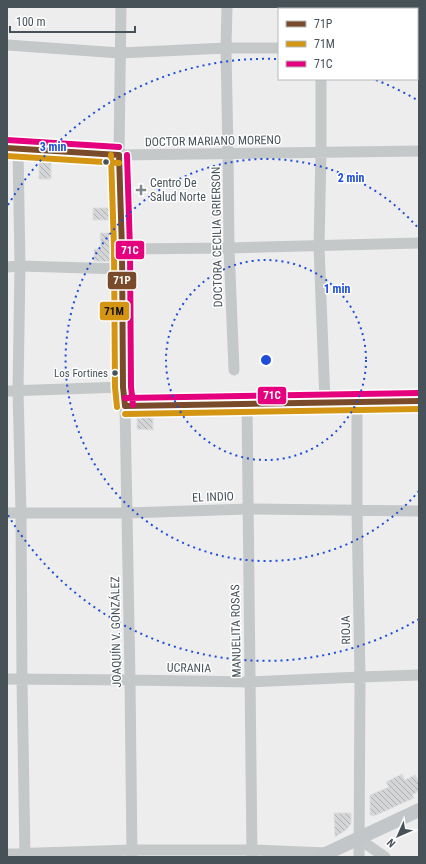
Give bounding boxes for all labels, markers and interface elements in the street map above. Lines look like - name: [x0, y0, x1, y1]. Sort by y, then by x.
- scale bar: [10, 8, 135, 34]
- legend: [278, 8, 418, 80]
- text: 100 m: [16, 15, 46, 29]
- text: 71P: [314, 17, 333, 31]
- text: 71M: [314, 37, 335, 51]
- text: 71C: [314, 57, 333, 71]
- street label: DOCTOR MARIANO MORENO: [145, 133, 281, 149]
- text: 3 min: [40, 140, 66, 154]
- unlabelled marker: [101, 157, 111, 167]
- street label: DOCTORA CECILIA GRIERSON: [209, 167, 225, 307]
- text: 2 min: [338, 171, 364, 185]
- place label: Centro De Salud Norte: [150, 176, 206, 204]
- marker: Centro De Salud Norte: [135, 184, 147, 196]
- line badge: 71C: [115, 240, 145, 260]
- text: 71C: [121, 244, 139, 257]
- line badge: 71P: [107, 271, 137, 290]
- text: 71P: [113, 274, 131, 287]
- text: 1 min: [324, 282, 350, 296]
- line badge: 71M: [99, 301, 130, 321]
- text: 71M: [104, 305, 124, 318]
- centre of rings: [259, 353, 273, 367]
- place label: Los Fortines: [54, 367, 108, 380]
- marker: Los Fortines: [110, 368, 120, 378]
- line badge: 71C: [257, 386, 287, 405]
- text: 71C: [263, 389, 281, 402]
- street label: EL INDIO: [192, 489, 234, 505]
- street label: JOAQUÍN V. GONZÁLEZ: [107, 576, 124, 688]
- street label: MANUELITA ROSAS: [228, 584, 244, 678]
- street label: RIOJA: [339, 615, 353, 645]
- street label: UCRANIA: [167, 661, 211, 675]
- north arrow: [378, 816, 418, 856]
- text: N: [384, 836, 398, 850]

